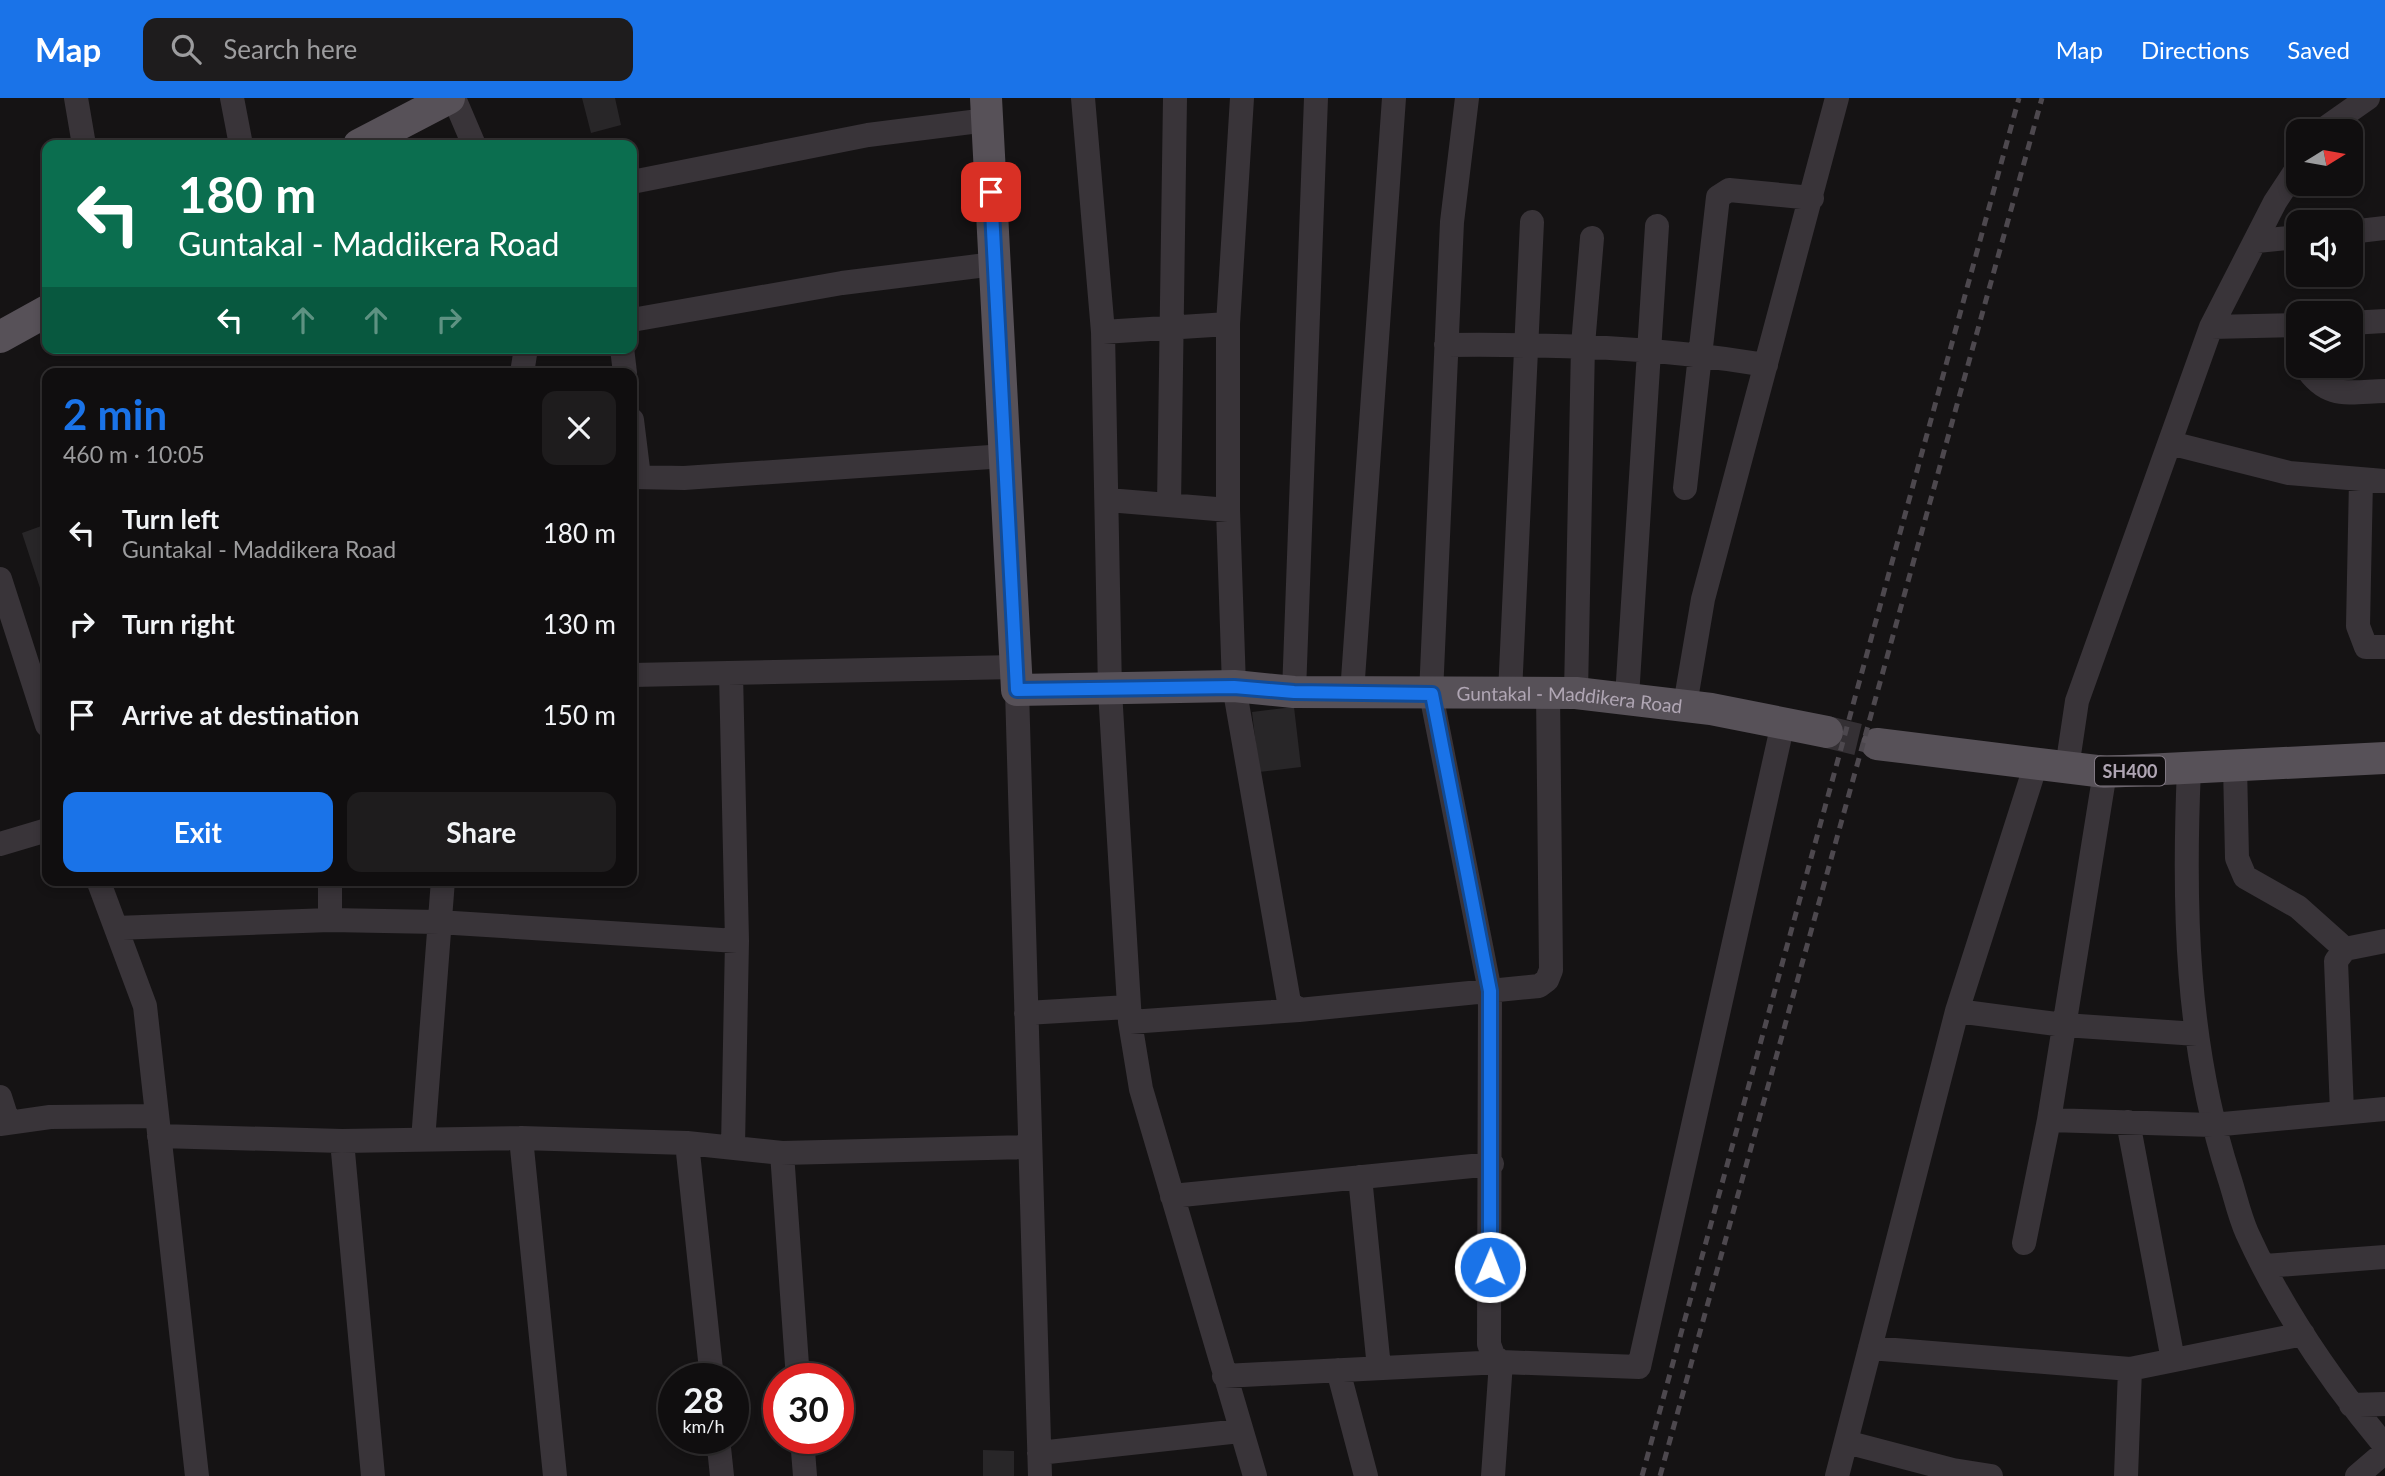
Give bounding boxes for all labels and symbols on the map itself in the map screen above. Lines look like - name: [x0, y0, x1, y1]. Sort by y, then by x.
- north arrow: [2286, 119, 2362, 196]
- pin: [961, 162, 1021, 222]
- street label: Guntakal - Maddikera Road: [1457, 681, 1684, 717]
- road number: SH400: [2095, 756, 2165, 786]
- position arrow: [1453, 1230, 1527, 1304]
- speed limit sign: 30: [763, 1363, 854, 1454]

